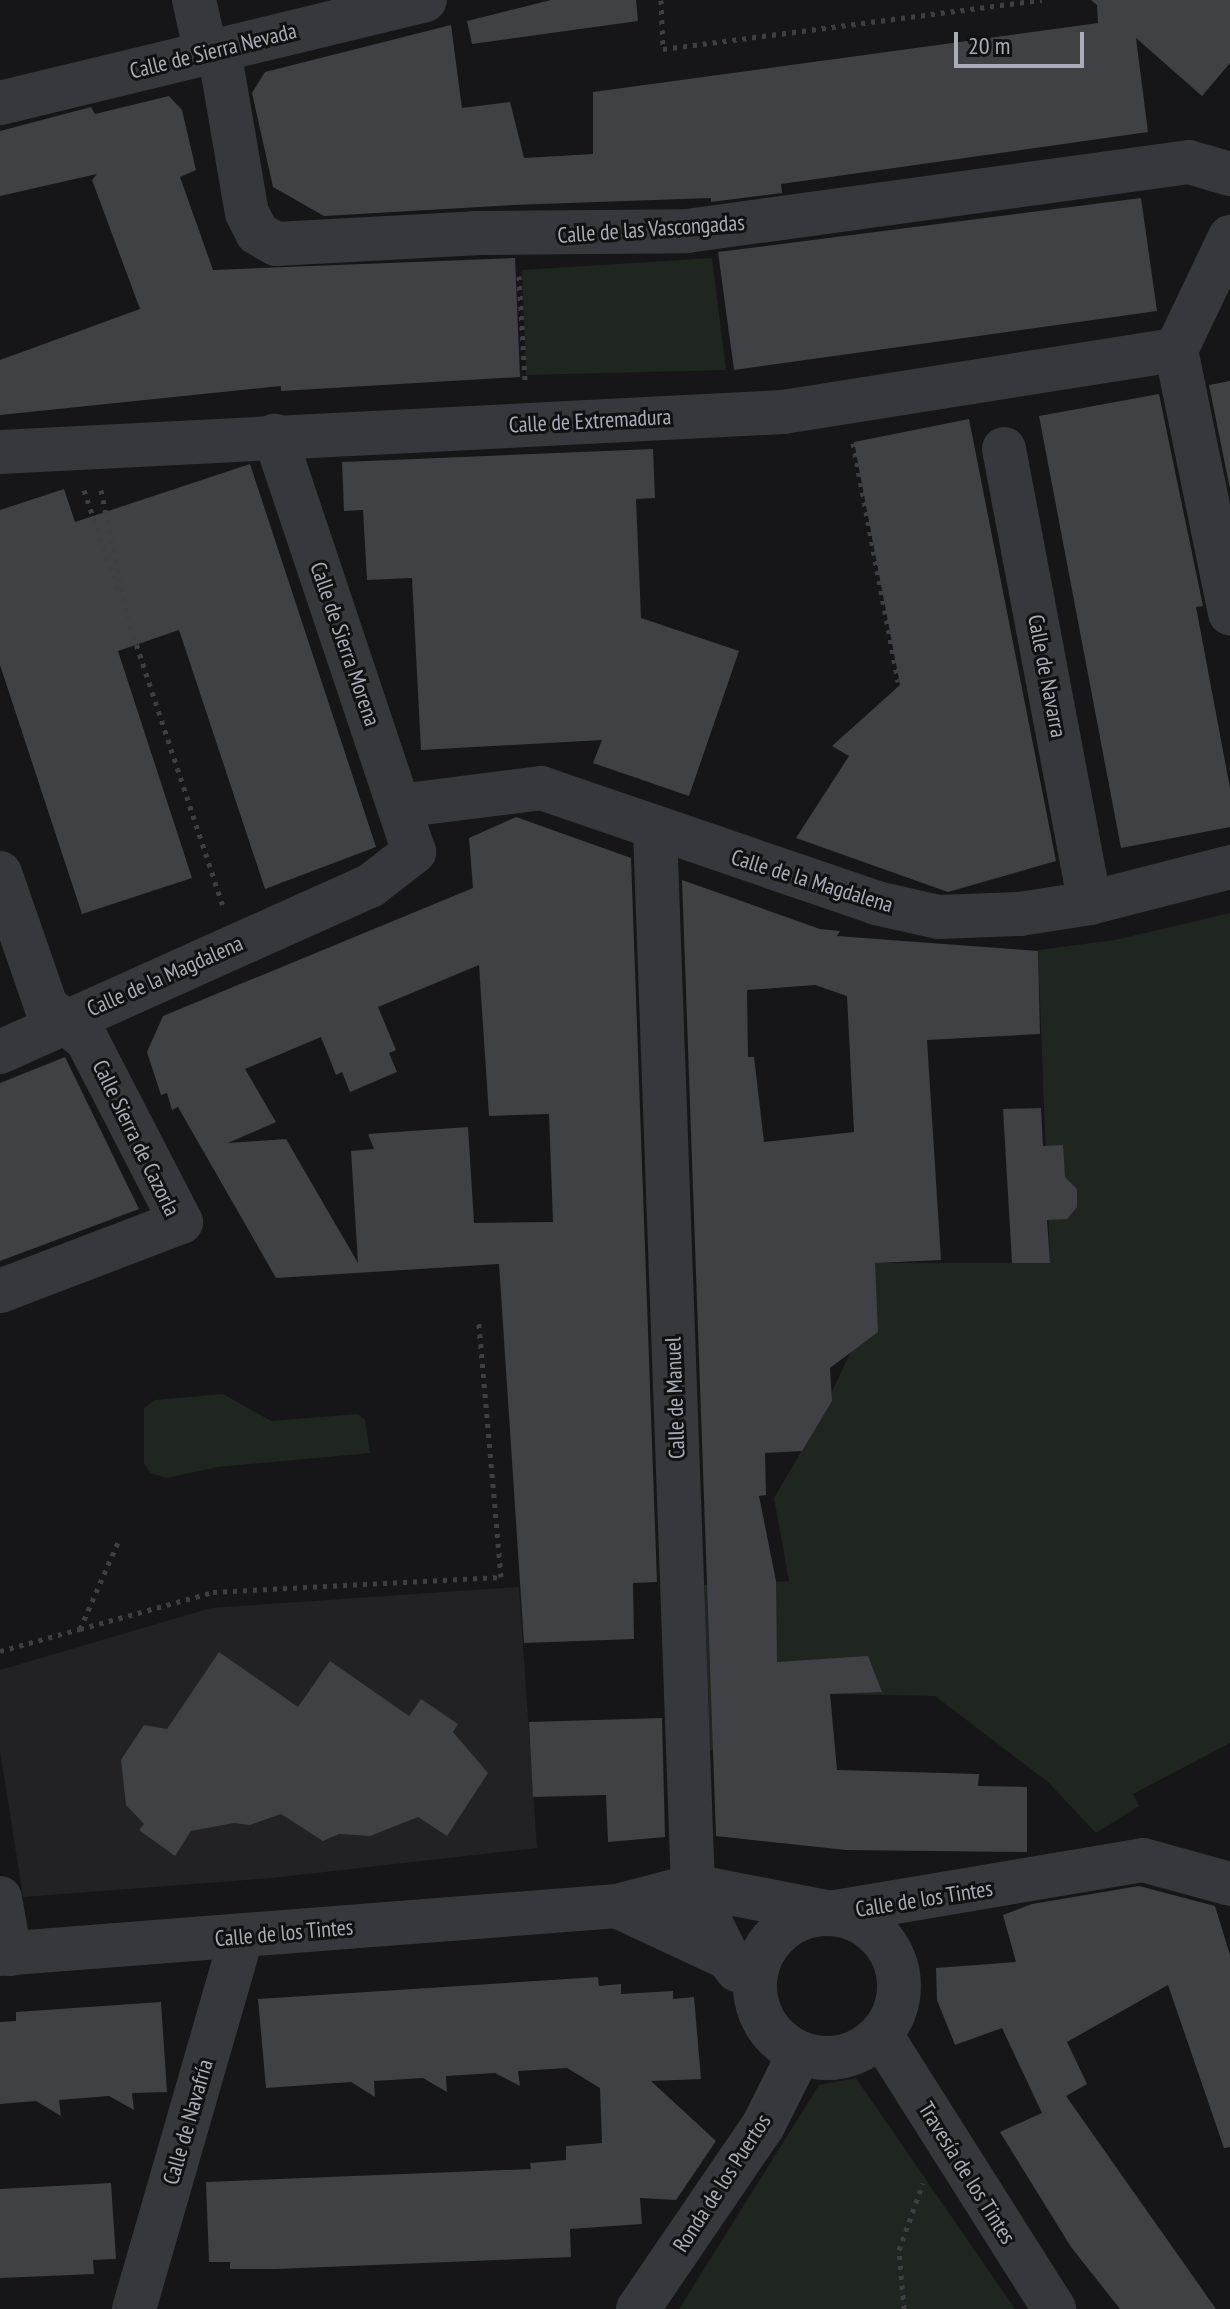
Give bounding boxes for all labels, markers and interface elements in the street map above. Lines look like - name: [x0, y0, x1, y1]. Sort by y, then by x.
- scale bar: [958, 16, 1088, 66]
- street label: Calle de Sierra Nevada: [127, 18, 299, 84]
- text: 20 m: [968, 30, 1010, 61]
- street label: Calle de las Vascongadas: [556, 209, 746, 249]
- street label: Calle de Extremadura: [508, 404, 672, 438]
- street label: Calle de Sierra Morena: [305, 559, 385, 729]
- street label: Calle de Navarra: [1022, 612, 1072, 740]
- street label: Calle de la Magdalena: [728, 844, 896, 918]
- street label: Calle de la Magdalena: [83, 930, 247, 1022]
- street label: Calle Sierra de Cazorla: [87, 1056, 185, 1220]
- street label: Calle de Manuel: [660, 1337, 690, 1459]
- street label: Calle de los Tintes: [853, 1875, 995, 1923]
- street label: Calle de los Tintes: [213, 1914, 355, 1952]
- street label: Calle de Navafría: [158, 2056, 218, 2188]
- street label: Travesía de los Tintes: [913, 2097, 1021, 2249]
- street label: Ronda de los Puertos: [668, 2109, 776, 2257]

